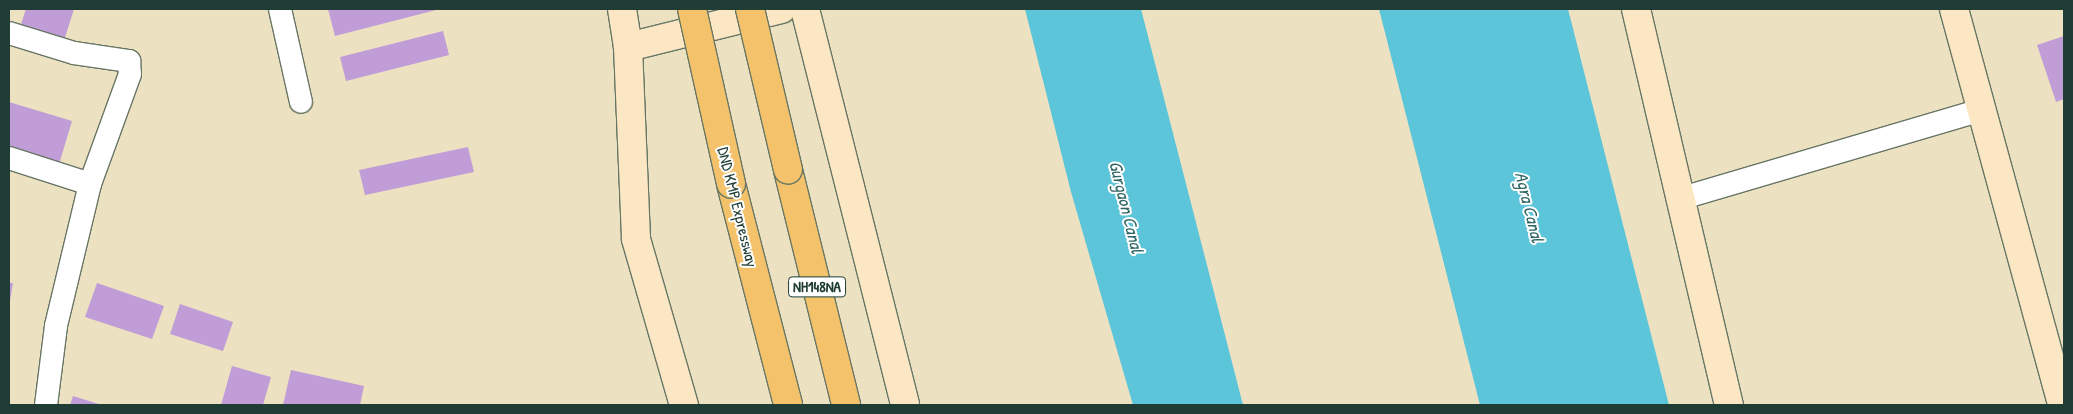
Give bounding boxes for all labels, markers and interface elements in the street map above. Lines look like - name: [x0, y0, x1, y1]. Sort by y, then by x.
- street label: DND KMP Expressway: [714, 145, 762, 269]
- water label: Gurgaon Canal: [1104, 159, 1148, 255]
- water label: Agra Canal: [1510, 170, 1548, 244]
- road number: NH148NA: [787, 274, 847, 300]

